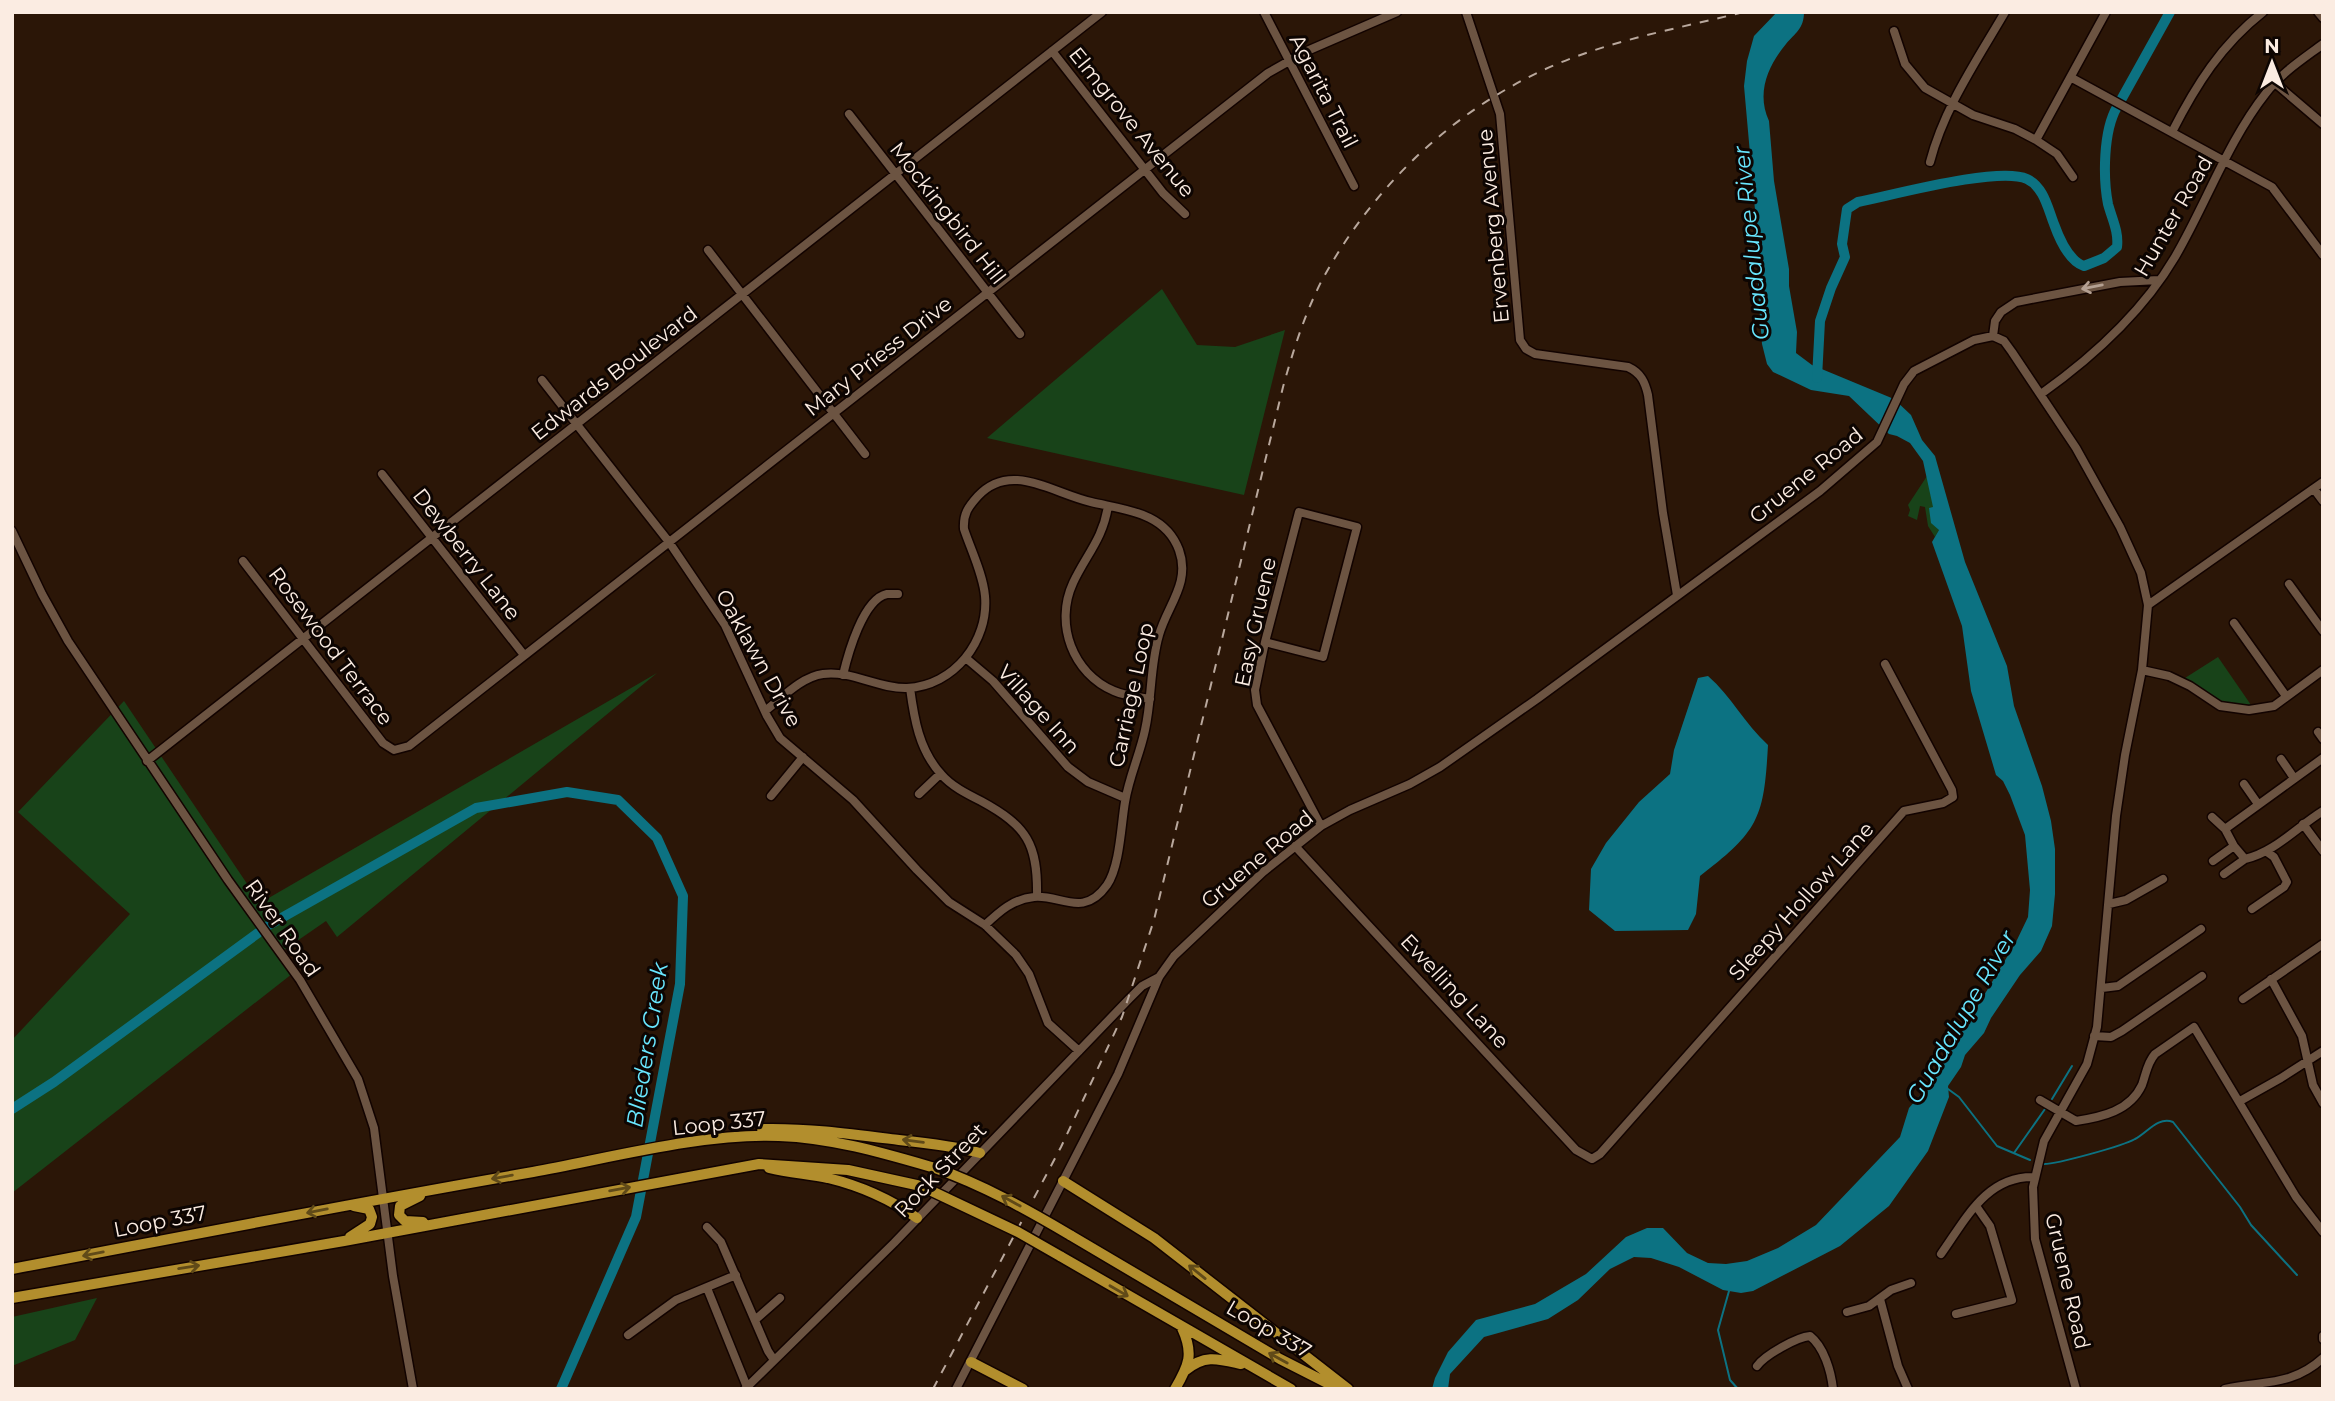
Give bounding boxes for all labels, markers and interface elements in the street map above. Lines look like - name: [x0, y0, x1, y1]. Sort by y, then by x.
- north arrow: [2237, 28, 2307, 98]
- street label: Agarita Trail: [1285, 30, 1363, 152]
- text: N: [2264, 35, 2280, 58]
- street label: Elmgrove Avenue: [1064, 42, 1200, 202]
- street label: Ervenberg Avenue: [1472, 128, 1514, 324]
- street label: Mockingbird Hill: [885, 137, 1011, 289]
- water label: Guadalupe River: [1727, 144, 1775, 342]
- street label: Hunter Road: [2128, 151, 2218, 281]
- one-way arrow: [2081, 281, 2104, 294]
- street label: Mary Priess Drive: [799, 291, 957, 421]
- street label: Edwards Boulevard: [526, 300, 702, 446]
- street label: Gruene Road: [1744, 422, 1868, 528]
- street label: Dewberry Lane: [408, 483, 526, 625]
- street label: Easy Gruene: [1229, 555, 1281, 689]
- street label: Rosewood Terrace: [263, 562, 399, 730]
- street label: Oaklawn Drive: [711, 585, 807, 731]
- street label: Carriage Loop: [1103, 620, 1159, 770]
- street label: Village Inn: [993, 659, 1085, 759]
- street label: Gruene Road: [1196, 805, 1318, 913]
- street label: Sleepy Hollow Lane: [1723, 817, 1879, 985]
- street label: River Road: [240, 874, 326, 982]
- water label: Guadalupe River: [1900, 925, 2022, 1109]
- street label: Ewelling Lane: [1396, 929, 1514, 1053]
- water label: Blieders Creek: [620, 959, 674, 1129]
- street label: Loop 337: [671, 1106, 767, 1140]
- street label: Rock Street: [889, 1118, 991, 1222]
- one-way arrow: [902, 1135, 925, 1148]
- one-way arrow: [491, 1171, 514, 1185]
- one-way arrow: [608, 1182, 631, 1195]
- one-way arrow: [1001, 1194, 1022, 1207]
- street label: Loop 337: [111, 1200, 209, 1242]
- one-way arrow: [306, 1205, 329, 1218]
- street label: Gruene Road: [2040, 1211, 2096, 1351]
- one-way arrow: [82, 1247, 105, 1261]
- one-way arrow: [177, 1260, 200, 1273]
- one-way arrow: [1189, 1264, 1207, 1280]
- one-way arrow: [1109, 1284, 1129, 1298]
- street label: Loop 337: [1222, 1295, 1316, 1363]
- one-way arrow: [1268, 1351, 1289, 1364]

